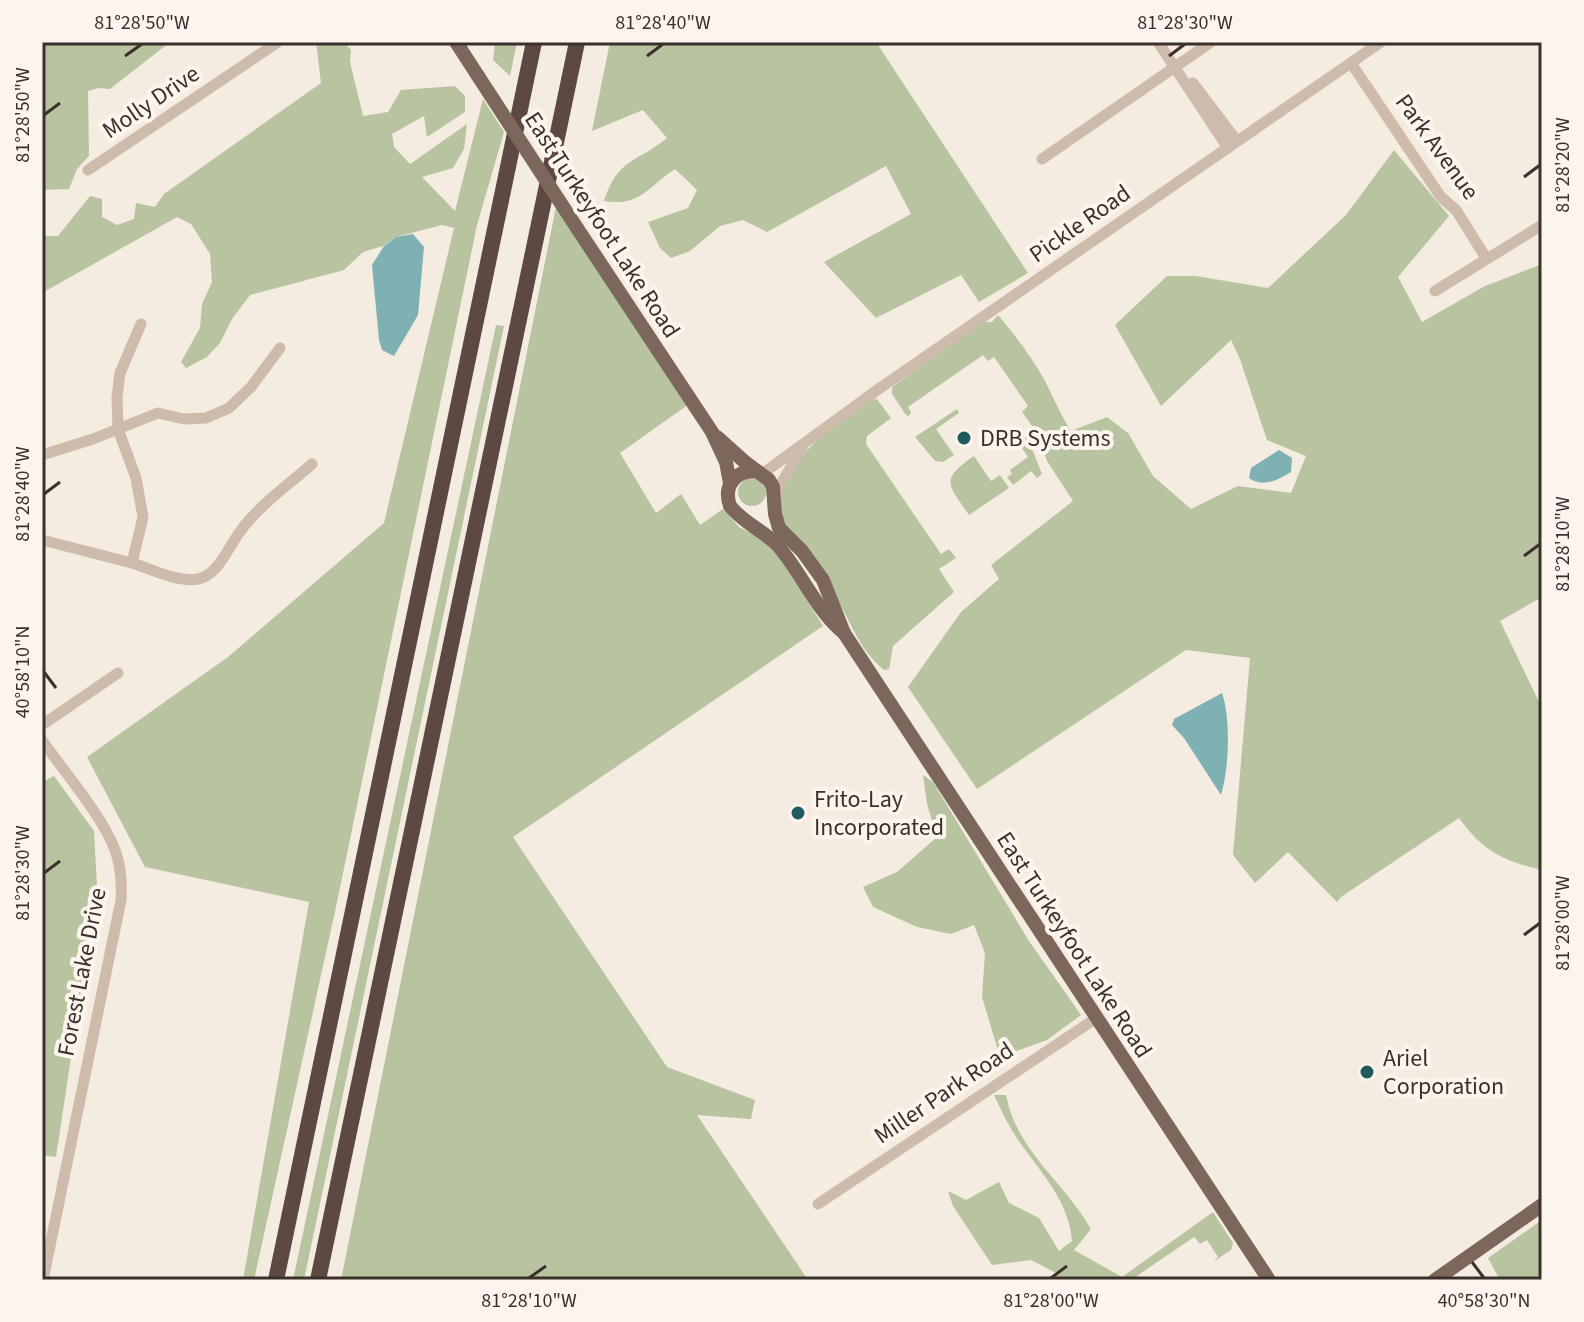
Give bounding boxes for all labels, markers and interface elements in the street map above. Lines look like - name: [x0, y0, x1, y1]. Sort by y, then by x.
- text: 81°28'50"W: [94, 9, 190, 37]
- text: 81°28'40"W: [615, 9, 711, 37]
- text: 81°28'30"W: [1137, 9, 1233, 37]
- street label: Molly Drive: [95, 57, 207, 147]
- text: 81°28'50"W: [9, 67, 37, 163]
- street label: Park Avenue: [1387, 87, 1487, 207]
- street label: East Turkeyfoot Lake Road: [515, 105, 689, 345]
- text: 81°28'20"W: [1549, 117, 1577, 213]
- street label: Pickle Road: [1022, 176, 1138, 272]
- place label: DRB Systems: [980, 421, 1111, 456]
- marker: DRB Systems: [955, 429, 973, 447]
- text: 81°28'40"W: [9, 446, 37, 542]
- text: 81°28'10"W: [1549, 496, 1577, 592]
- text: 40°58'10"N: [9, 626, 37, 718]
- place label: Frito-Lay Incorporated: [814, 782, 944, 845]
- marker: Frito-Lay Incorporated: [789, 804, 807, 822]
- text: 81°28'30"W: [9, 825, 37, 921]
- street label: East Turkeyfoot Lake Road: [987, 825, 1161, 1065]
- text: 81°28'00"W: [1549, 875, 1577, 971]
- street label: Forest Lake Drive: [49, 885, 115, 1059]
- street label: Miller Park Road: [867, 1033, 1021, 1153]
- place label: Ariel Corporation: [1383, 1041, 1504, 1104]
- marker: Ariel Corporation: [1358, 1063, 1376, 1081]
- text: 81°28'10"W: [481, 1287, 577, 1315]
- text: 81°28'00"W: [1003, 1287, 1099, 1315]
- text: 40°58'30"N: [1438, 1287, 1530, 1315]

